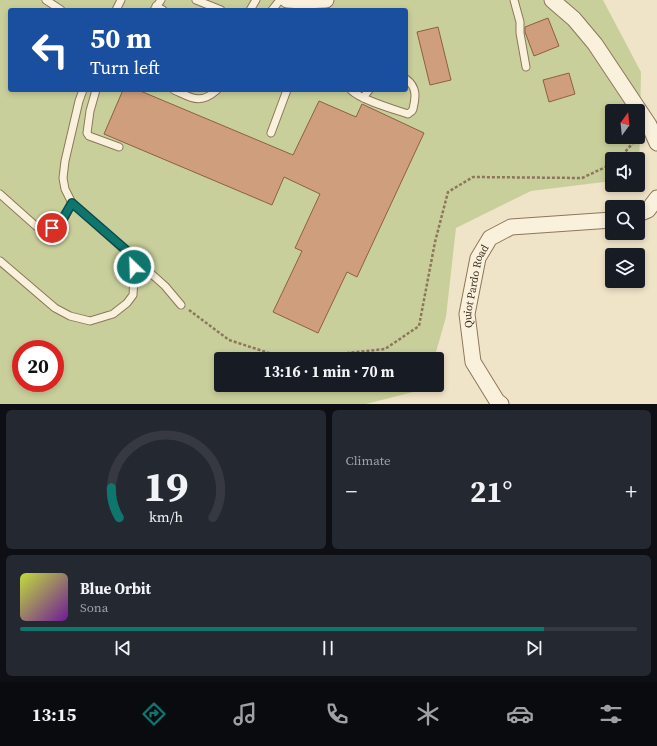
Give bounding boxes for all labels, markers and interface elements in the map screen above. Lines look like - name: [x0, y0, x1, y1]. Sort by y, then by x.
- text: 50 m: [90, 19, 152, 57]
- icon: left: [24, 24, 76, 76]
- text: Turn left: [90, 55, 160, 80]
- north arrow: [605, 104, 645, 144]
- map controls: [605, 104, 645, 288]
- button: sound: [605, 152, 645, 192]
- button: search: [605, 200, 645, 240]
- pin: [35, 211, 69, 245]
- icon: arrive: [41, 217, 63, 239]
- street label: Quiot Pardo Road: [460, 241, 493, 329]
- position arrow: [113, 246, 155, 288]
- button: layers: [605, 248, 645, 288]
- speed limit sign: 20: [12, 340, 64, 392]
- text: 13:16 · 1 min · 70 m: [264, 361, 394, 382]
- text: Climate: [346, 452, 391, 469]
- text: 19: [143, 457, 188, 514]
- text: 21°: [470, 471, 512, 512]
- text: −: [346, 476, 357, 506]
- text: +: [625, 476, 637, 506]
- text: km/h: [149, 506, 183, 526]
- text: Blue Orbit: [80, 578, 151, 599]
- text: Sona: [80, 599, 108, 616]
- icon: previous: [112, 637, 134, 659]
- icon: pause: [317, 637, 339, 659]
- icon: next: [523, 637, 545, 659]
- icon: directions: [140, 700, 168, 728]
- icon: music: [231, 700, 259, 728]
- icon: phone: [323, 700, 351, 728]
- icon: climate: [414, 700, 442, 728]
- icon: car: [506, 700, 534, 728]
- icon: filters: [597, 700, 625, 728]
- text: 13:15: [32, 702, 76, 727]

